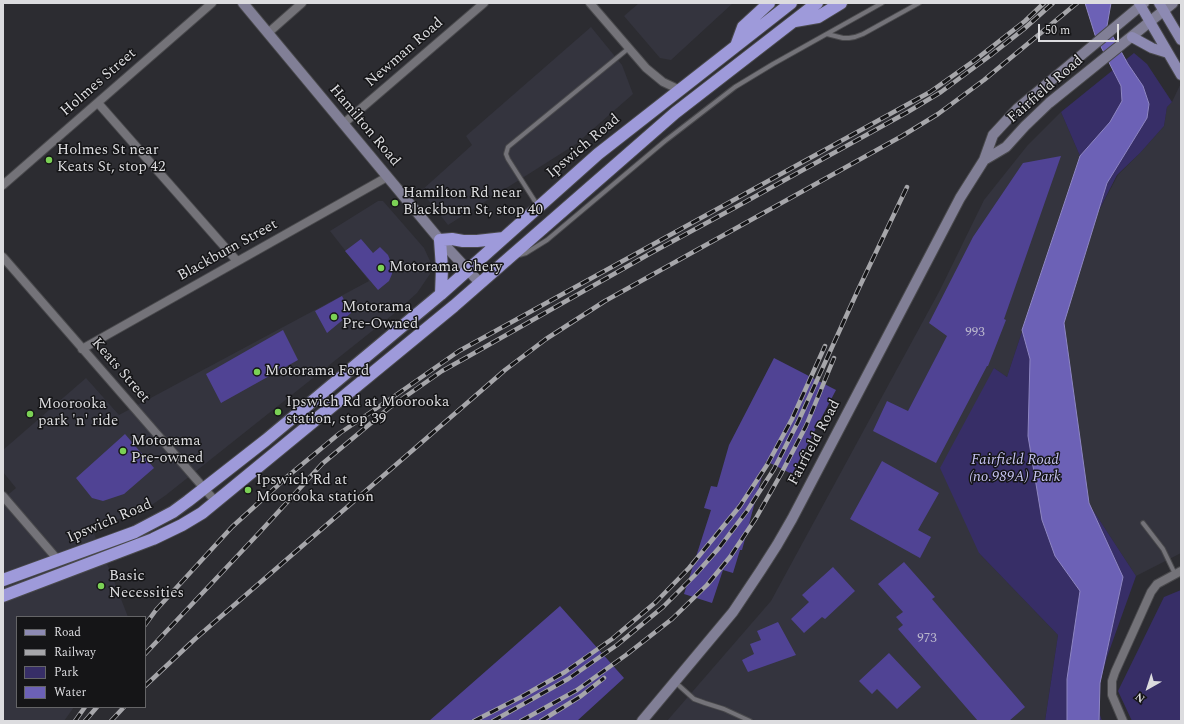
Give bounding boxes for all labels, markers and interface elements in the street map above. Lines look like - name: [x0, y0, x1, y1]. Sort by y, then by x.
- street label: Newman Road: [362, 14, 448, 92]
- scale bar: [1040, 16, 1121, 42]
- text: 50 m: [1045, 21, 1070, 40]
- street label: Holmes Street: [57, 45, 141, 121]
- street label: Fairfield Road: [1004, 52, 1088, 128]
- street label: Hamilton Road: [325, 81, 403, 171]
- street label: Ipswich Road: [544, 111, 624, 183]
- place label: Holmes St near Keats St, stop 42: [57, 142, 166, 177]
- marker: Holmes St near Keats St, stop 42: [44, 155, 54, 165]
- place label: Hamilton Rd near Blackburn St, stop 40: [403, 185, 543, 220]
- marker: Hamilton Rd near Blackburn St, stop 40: [390, 198, 400, 208]
- street label: Blackburn Street: [175, 216, 281, 286]
- place label: Motorama Chery: [389, 259, 502, 277]
- marker: Motorama Chery: [376, 263, 386, 273]
- place label: Motorama Pre-Owned: [342, 299, 418, 334]
- marker: Motorama Pre-Owned: [329, 312, 339, 322]
- house number: 993: [965, 325, 985, 341]
- street label: Keats Street: [87, 335, 153, 407]
- place label: Motorama Ford: [265, 363, 369, 381]
- marker: Motorama Ford: [252, 367, 262, 377]
- place label: Ipswich Rd at Moorooka station, stop 39: [286, 394, 449, 429]
- place label: Moorooka park 'n' ride: [38, 396, 118, 431]
- street label: Fairfield Road: [785, 397, 845, 489]
- marker: Ipswich Rd at Moorooka station, stop 39: [273, 407, 283, 417]
- marker: Moorooka park 'n' ride: [25, 409, 35, 419]
- place label: Motorama Pre-owned: [131, 433, 203, 468]
- marker: Motorama Pre-owned: [118, 446, 128, 456]
- park label: Fairfield Road (no.989A) Park: [969, 452, 1061, 487]
- place label: Ipswich Rd at Moorooka station: [256, 472, 374, 507]
- marker: Ipswich Rd at Moorooka station: [243, 485, 253, 495]
- street label: Ipswich Road: [65, 496, 155, 548]
- place label: Basic Necessities: [109, 568, 184, 603]
- marker: Basic Necessities: [96, 581, 106, 591]
- legend: [16, 616, 146, 708]
- text: Road: [54, 623, 81, 642]
- house number: 973: [917, 631, 937, 647]
- text: Railway: [54, 643, 96, 662]
- text: Park: [54, 663, 79, 682]
- north arrow: [1128, 668, 1168, 708]
- text: Water: [54, 683, 86, 702]
- text: N: [1131, 688, 1149, 707]

